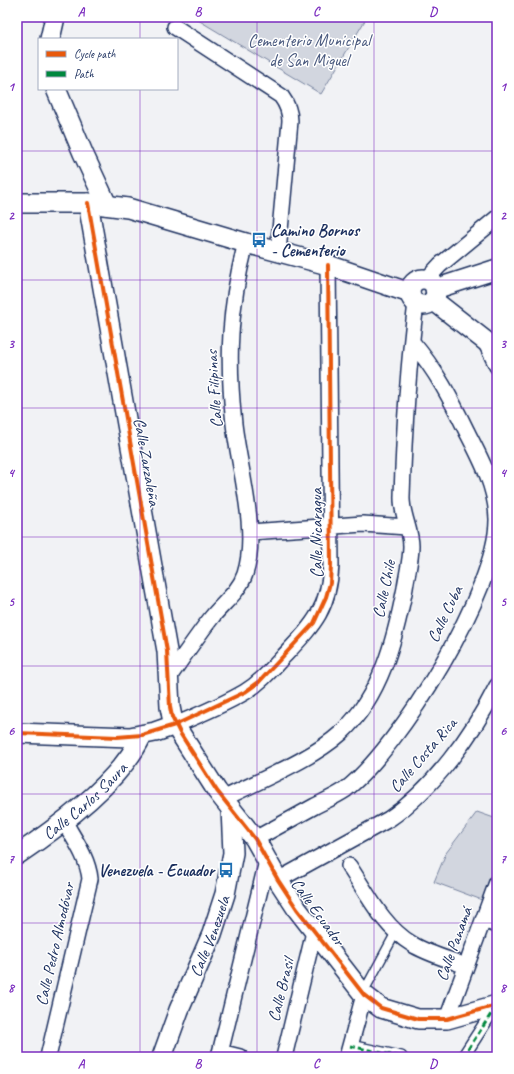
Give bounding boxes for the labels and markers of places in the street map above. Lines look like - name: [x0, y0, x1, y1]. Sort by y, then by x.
- place label: Camino Bornos - Cementerio: [271, 220, 361, 261]
- bus stop icon: Camino Bornos - Cementerio: [250, 231, 268, 249]
- place label: Venezuela - Ecuador: [98, 860, 216, 881]
- bus stop icon: Venezuela - Ecuador: [217, 861, 235, 879]

